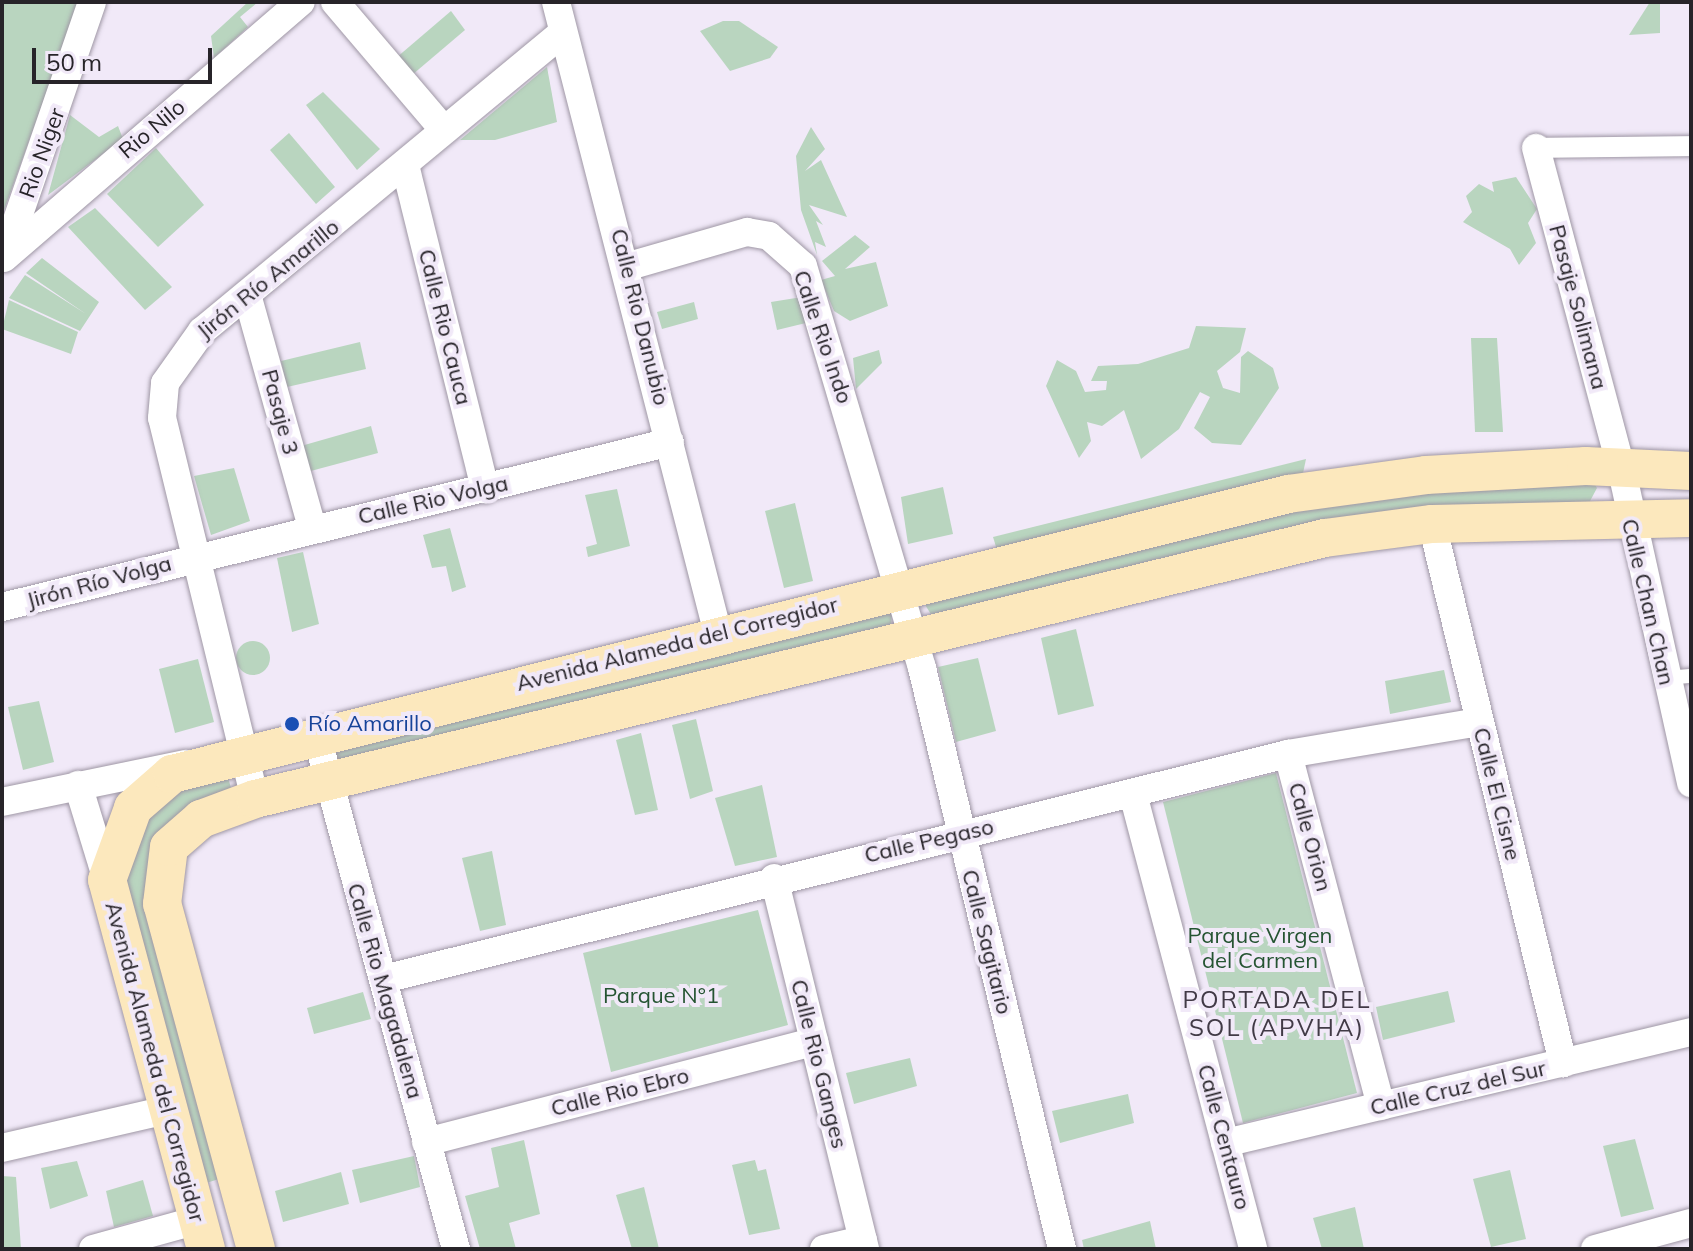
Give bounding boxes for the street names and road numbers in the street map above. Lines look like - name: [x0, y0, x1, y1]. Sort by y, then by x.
- street label: Rio Nilo: [114, 94, 190, 164]
- street label: Rio Niger: [14, 104, 70, 202]
- street label: Jirón Río Amarillo: [192, 214, 344, 344]
- street label: Pasaje Solimana: [1543, 222, 1613, 392]
- street label: Calle Rio Danubio: [605, 226, 675, 408]
- street label: Calle Rio Cauca: [413, 246, 477, 408]
- street label: Calle Rio Indo: [788, 267, 858, 407]
- street label: Pasaje 3: [256, 366, 304, 458]
- street label: Calle Rio Volga: [355, 470, 511, 530]
- street label: Calle Chan Chan: [1616, 516, 1680, 688]
- street label: Jirón Río Volga: [24, 550, 174, 614]
- street label: Avenida Alameda del Corregidor: [514, 591, 840, 697]
- street label: Calle El Cisne: [1468, 725, 1526, 863]
- street label: Calle Orion: [1283, 780, 1337, 894]
- street label: Calle Pegaso: [862, 813, 996, 869]
- street label: Calle Sagitario: [956, 867, 1018, 1017]
- street label: Calle Rio Magadalena: [342, 880, 428, 1102]
- street label: Avenida Alameda del Corregidor: [99, 899, 211, 1225]
- street label: Calle Rio Ganges: [785, 977, 853, 1151]
- street label: Calle Cruz del Sur: [1368, 1055, 1548, 1121]
- street label: Calle Rio Ebro: [548, 1062, 692, 1122]
- street label: Calle Centauro: [1192, 1062, 1256, 1212]

